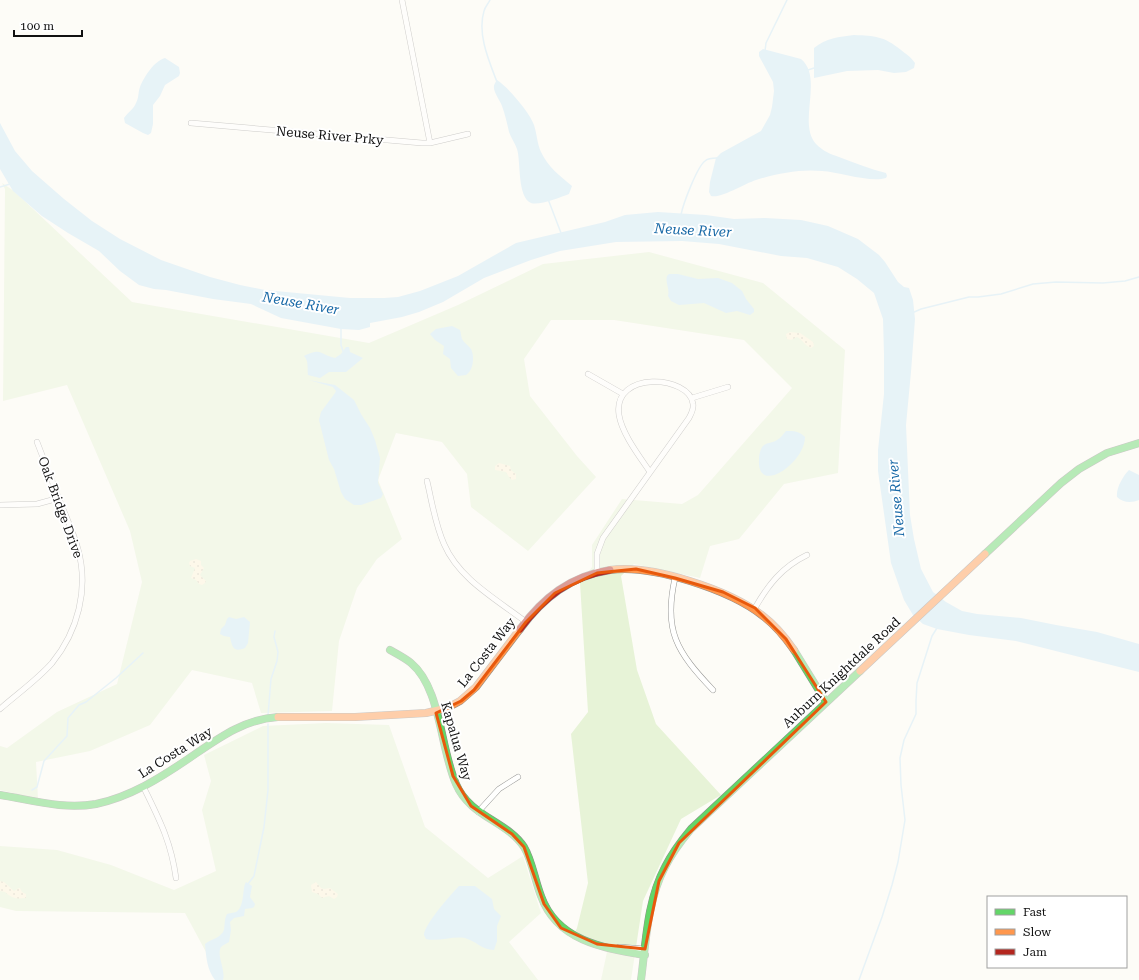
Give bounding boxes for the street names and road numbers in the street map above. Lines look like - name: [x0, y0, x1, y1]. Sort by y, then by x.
- street label: Neuse River Prky: [276, 123, 385, 148]
- street label: Oak Bridge Drive: [35, 454, 86, 560]
- street label: La Costa Way: [455, 614, 518, 690]
- street label: Auburn Knightdale Road: [780, 614, 904, 731]
- street label: Kapalua Way: [438, 700, 475, 783]
- street label: La Costa Way: [136, 724, 215, 781]

